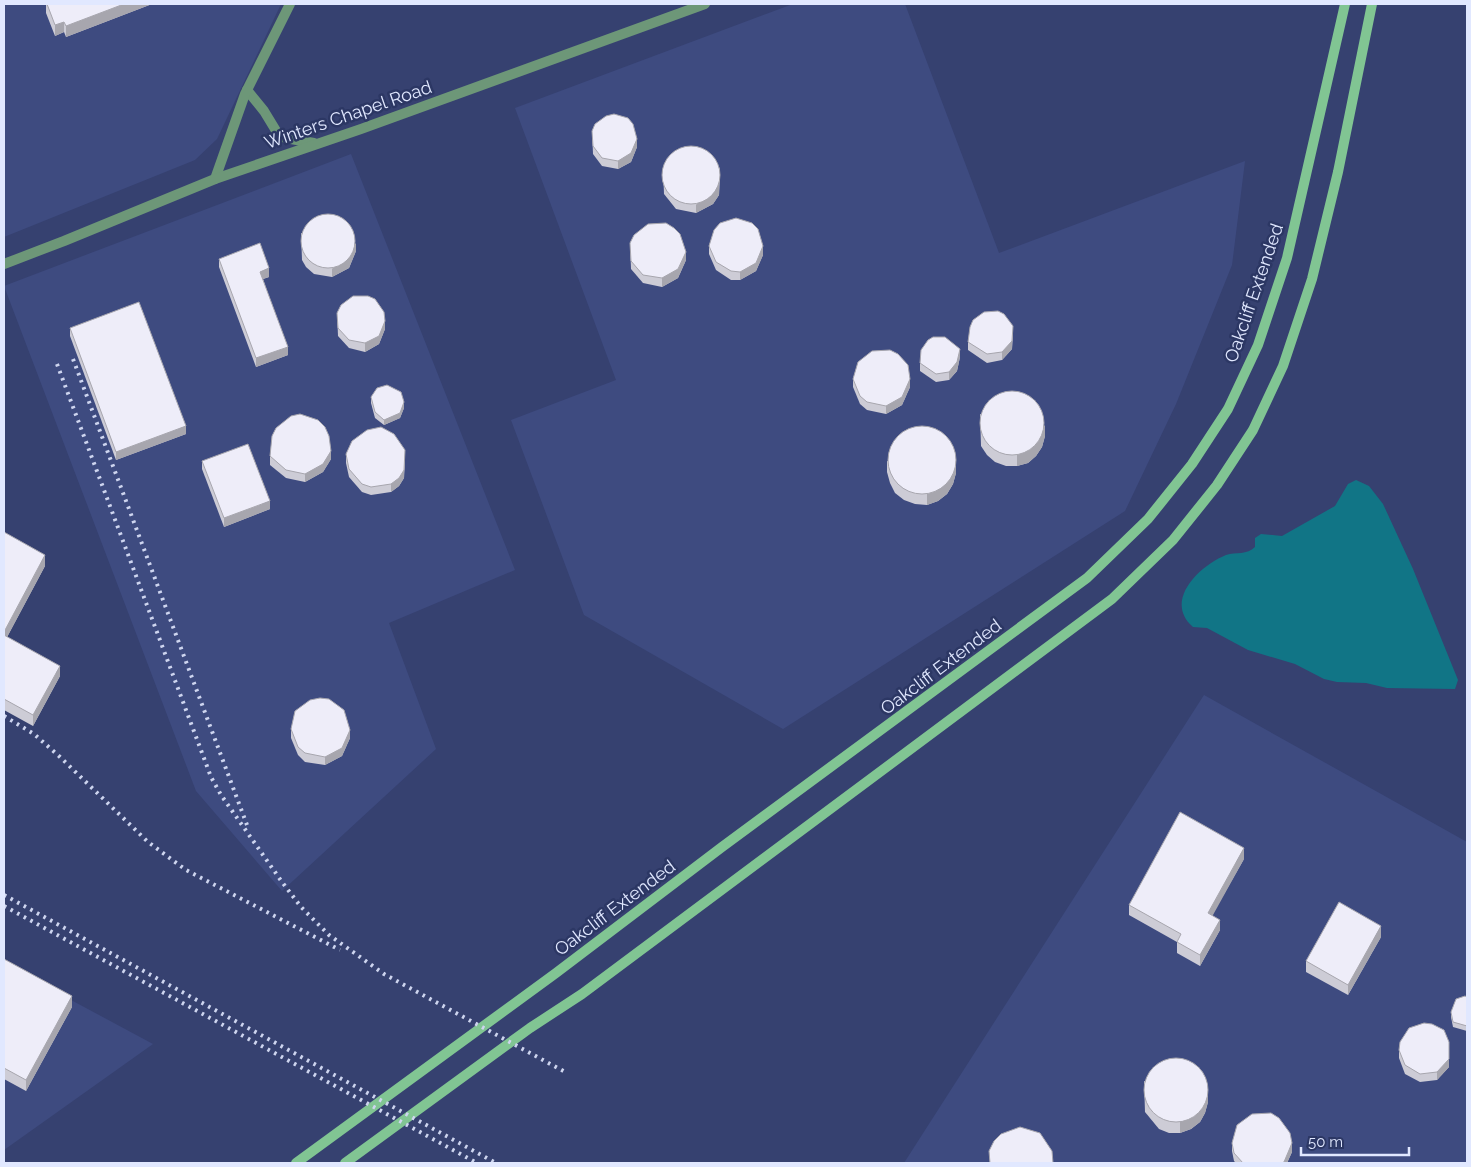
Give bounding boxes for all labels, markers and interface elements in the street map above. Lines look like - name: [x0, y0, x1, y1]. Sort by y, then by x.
- street label: Winters Chapel Road: [261, 76, 434, 153]
- street label: Oakcliff Extended: [1220, 221, 1287, 365]
- street label: Oakcliff Extended: [876, 614, 1005, 719]
- street label: Oakcliff Extended: [550, 855, 679, 960]
- scale bar: [1301, 1124, 1408, 1156]
- text: 50 m: [1308, 1133, 1343, 1151]

